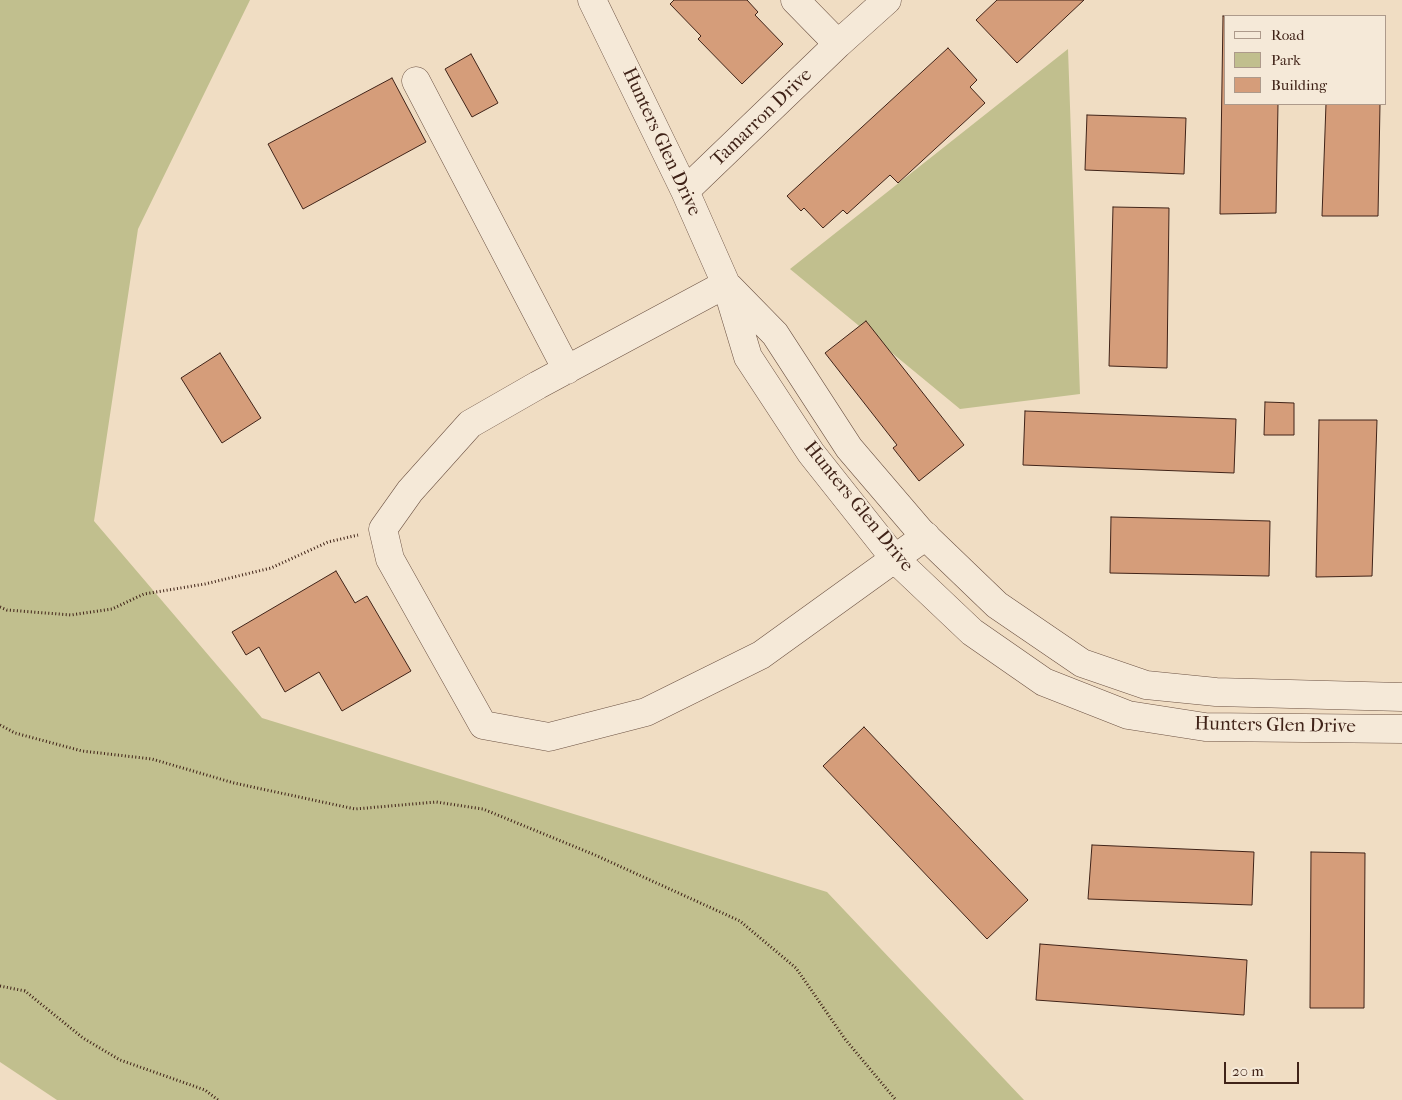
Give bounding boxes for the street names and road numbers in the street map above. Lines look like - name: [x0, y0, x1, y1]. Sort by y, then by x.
- street label: Hunters Glen Drive: [617, 64, 705, 220]
- street label: Tamarron Drive: [707, 64, 817, 172]
- street label: Hunters Glen Drive: [798, 437, 918, 577]
- street label: Hunters Glen Drive: [1194, 713, 1356, 739]

